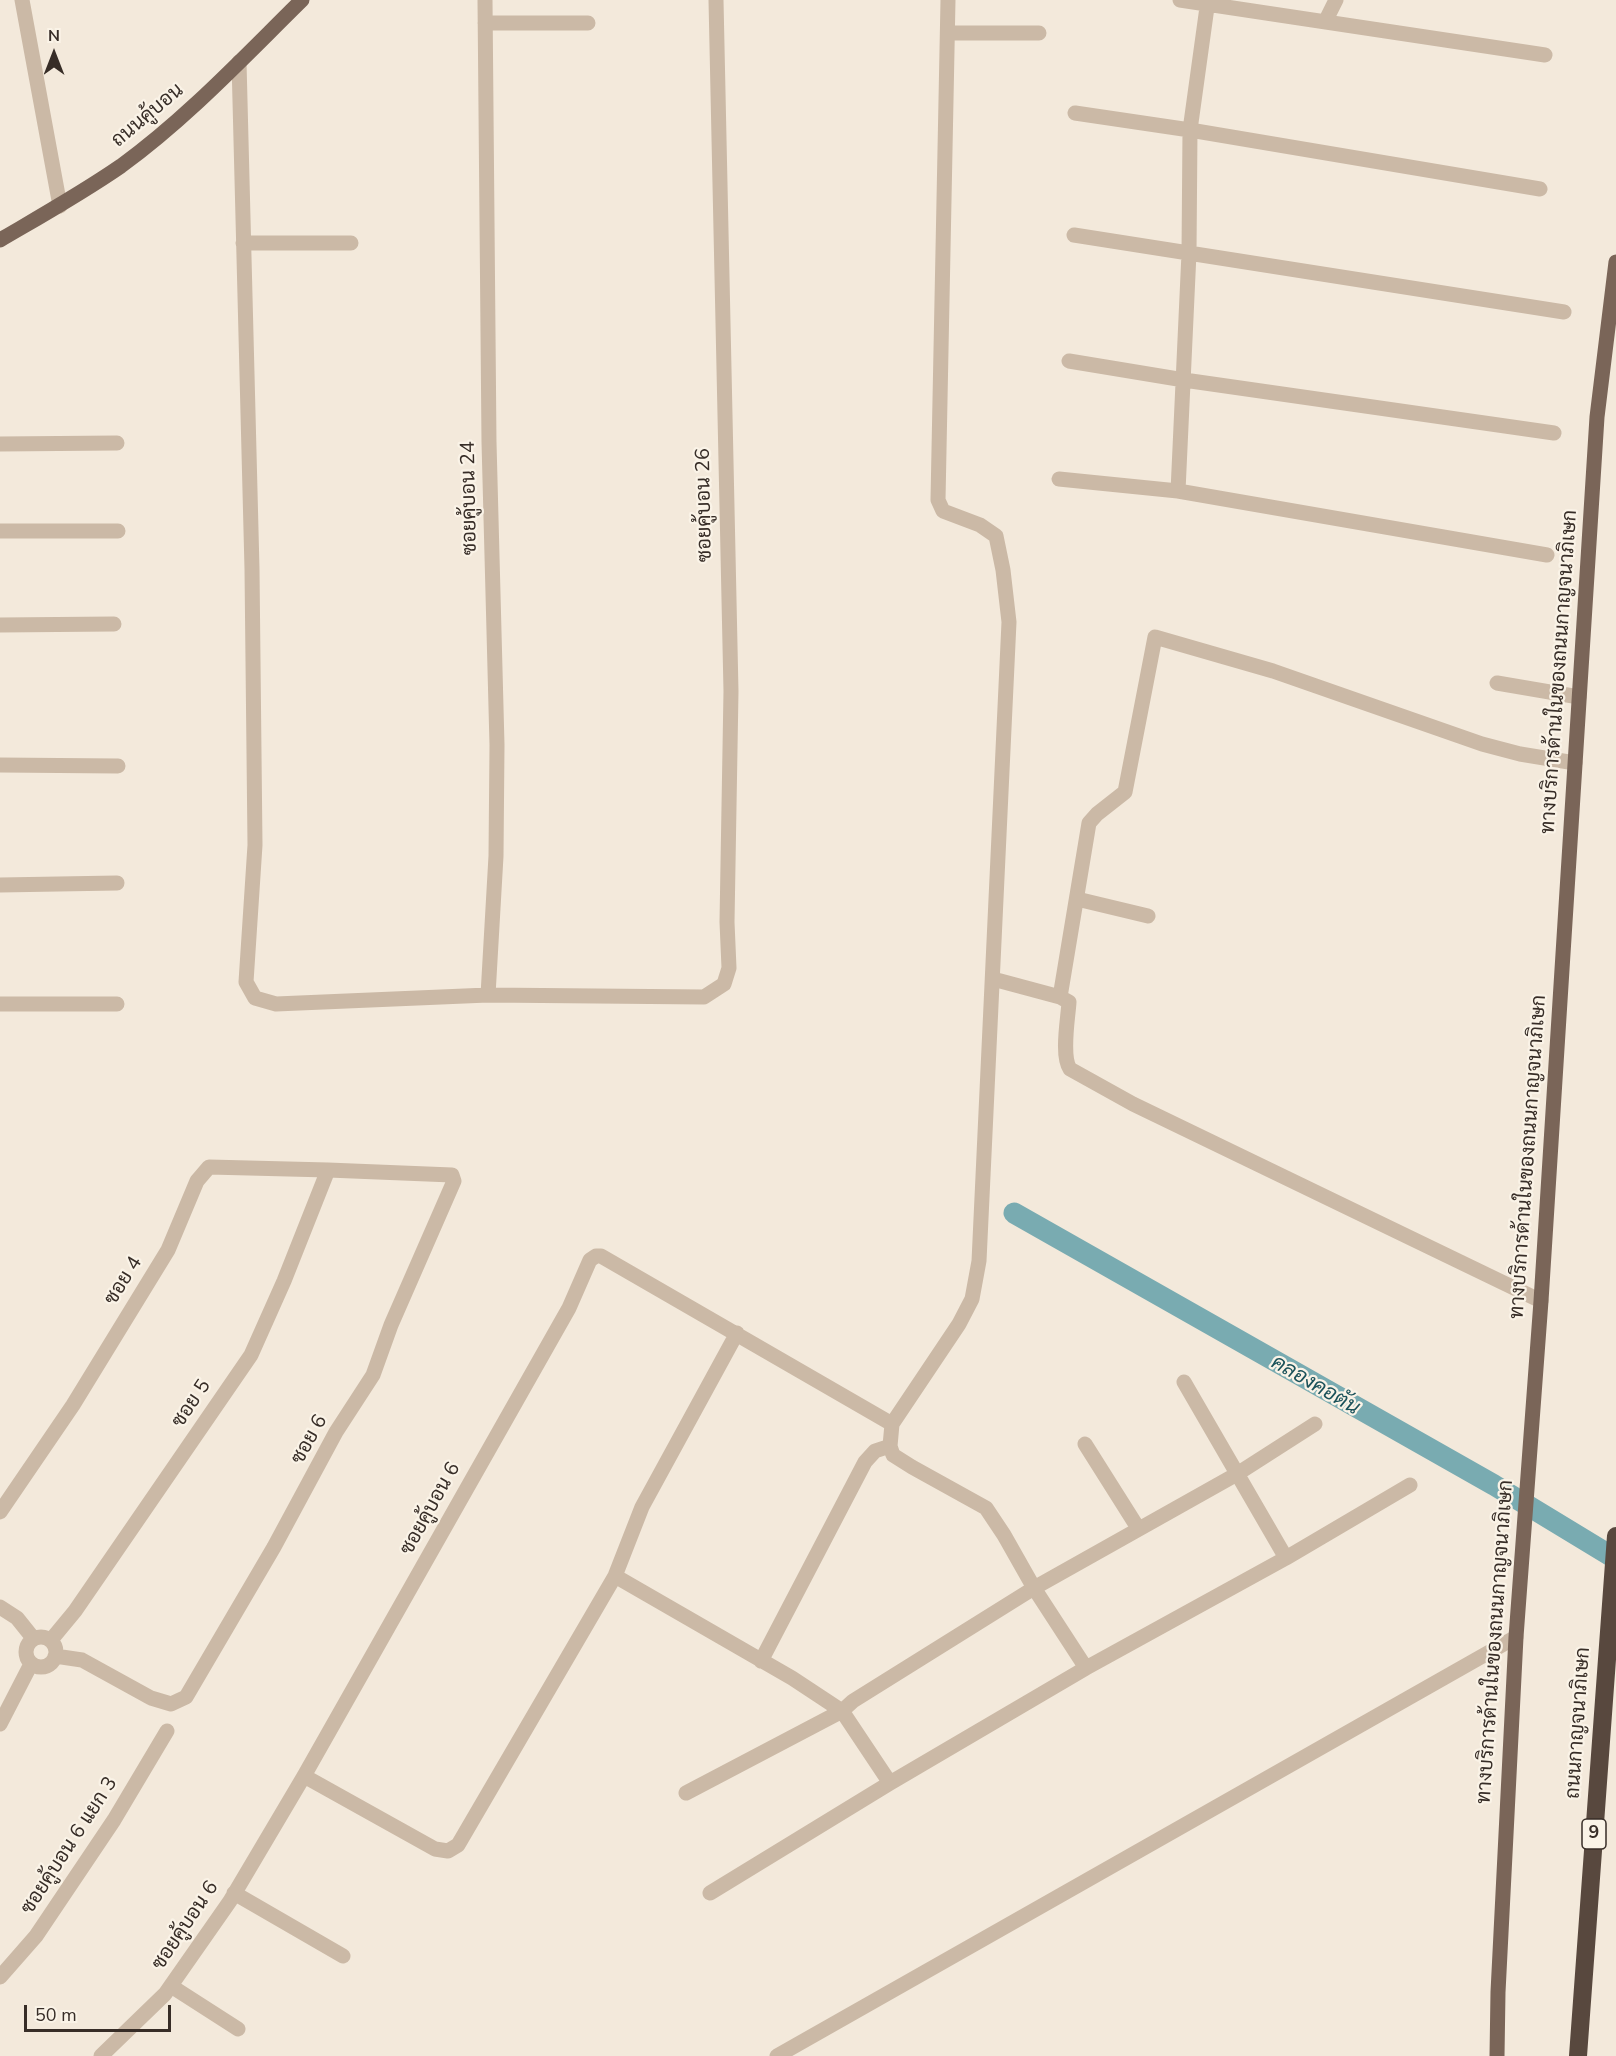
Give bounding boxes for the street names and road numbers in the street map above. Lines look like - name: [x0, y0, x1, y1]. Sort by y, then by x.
- street label: ถนนคู้บอน: [107, 79, 189, 153]
- street label: ซอยคู้บอน 24: [457, 441, 483, 555]
- street label: ซอยคู้บอน 26: [692, 448, 718, 562]
- street label: ทางบริการด้านในของถนนกาญจนาภิเษก: [1537, 509, 1583, 835]
- street label: ทางบริการด้านในของถนนกาญจนาภิเษก: [1506, 994, 1552, 1320]
- street label: ซอย 4: [100, 1252, 148, 1310]
- street label: ซอย 5: [167, 1375, 217, 1433]
- street label: ซอย 6: [287, 1411, 333, 1469]
- street label: ซอยคู้บอน 6: [396, 1459, 466, 1559]
- street label: ทางบริการด้านในของถนนกาญจนาภิเษก: [1473, 1479, 1519, 1805]
- street label: ถนนกาญจนาภิเษก: [1562, 1646, 1596, 1800]
- street label: ซอยคู้บอน 6 แยก 3: [17, 1773, 123, 1919]
- road number: 9: [1582, 1819, 1606, 1849]
- street label: ซอยคู้บอน 6: [148, 1877, 224, 1975]

